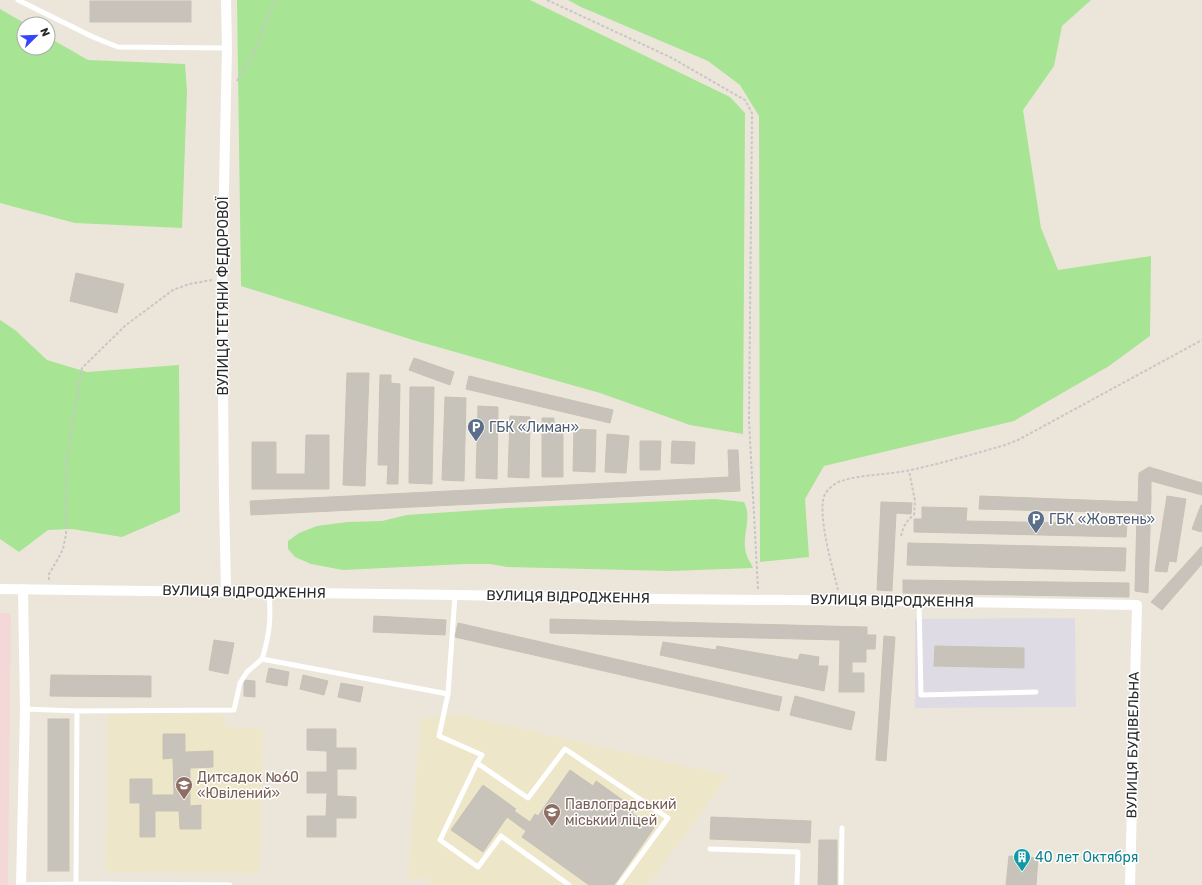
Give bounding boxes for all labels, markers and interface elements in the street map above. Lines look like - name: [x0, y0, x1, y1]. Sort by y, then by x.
- north arrow: [16, 16, 56, 56]
- text: N: [37, 26, 52, 39]
- street label: ВУЛИЦЯ ТЕТЯНИ ФЕДОРОВОЇ: [214, 196, 232, 396]
- parking icon: ГБК «Лиман»: [466, 417, 486, 442]
- place label: ГБК «Лиман»: [489, 419, 579, 436]
- parking icon: ГБК «Жовтень»: [1026, 509, 1046, 534]
- place label: ГБК «Жовтень»: [1049, 511, 1155, 528]
- street label: ВУЛИЦЯ ВІДРОДЖЕННЯ: [162, 582, 326, 602]
- street label: ВУЛИЦЯ ВІДРОДЖЕННЯ: [486, 587, 650, 607]
- street label: ВУЛИЦЯ ВІДРОДЖЕННЯ: [810, 591, 974, 611]
- street label: ВУЛИЦЯ БУДІВЕЛЬНА: [1123, 671, 1143, 819]
- place label: Дитсадок №60 «Ювілений»: [197, 769, 299, 802]
- school or university icon: Дитсадок №60 «Ювілений»: [174, 775, 194, 800]
- place label: Павлоградський міський ліцей: [565, 796, 677, 829]
- school or university icon: Павлоградський міський ліцей: [542, 802, 562, 827]
- building icon: 40 лет Октября: [1012, 847, 1032, 872]
- place label: 40 лет Октября: [1035, 849, 1138, 866]

